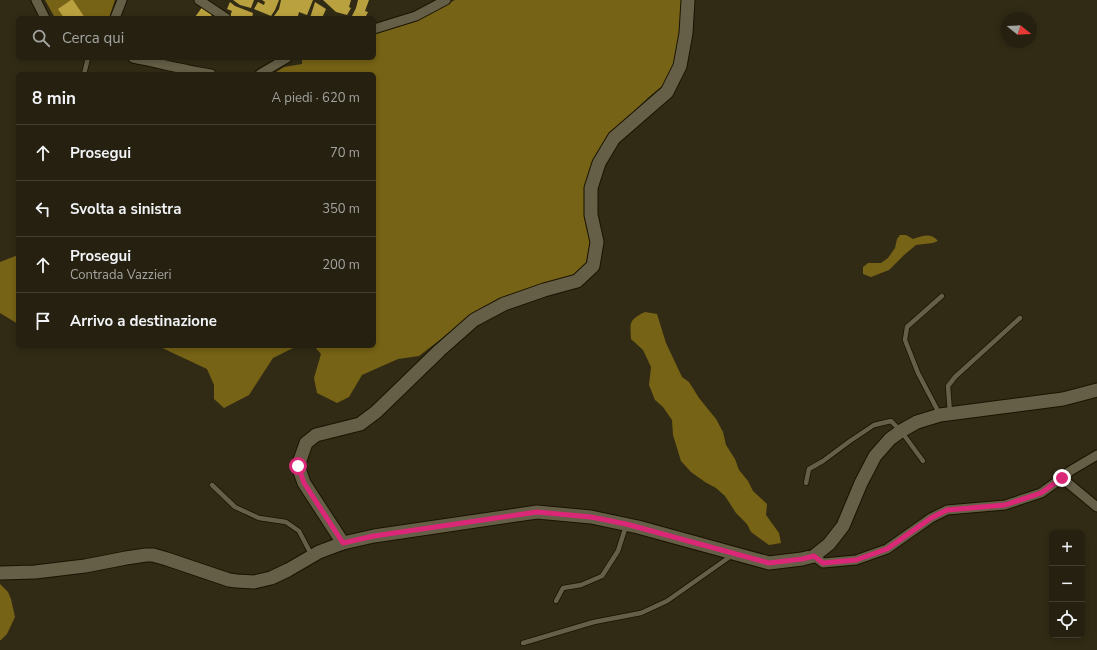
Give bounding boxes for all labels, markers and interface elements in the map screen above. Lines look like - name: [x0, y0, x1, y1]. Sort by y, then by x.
- north arrow: [1001, 12, 1037, 48]
- search box: [16, 16, 376, 60]
- icon: search: [30, 27, 52, 49]
- text: Cerca qui: [62, 28, 124, 48]
- text: 8 min: [32, 87, 76, 110]
- text: A piedi · 620 m: [272, 89, 360, 107]
- icon: ahead: [32, 142, 54, 164]
- text: Prosegui: [70, 143, 131, 163]
- text: 70 m: [330, 144, 360, 162]
- icon: left: [32, 198, 54, 220]
- text: Svolta a sinistra: [70, 199, 181, 219]
- text: 350 m: [322, 200, 360, 218]
- text: Prosegui: [70, 246, 131, 266]
- icon: ahead: [32, 254, 54, 276]
- text: 200 m: [322, 256, 360, 274]
- text: Contrada Vazzieri: [70, 266, 172, 284]
- icon: arrive: [32, 310, 54, 332]
- text: Arrivo a destinazione: [70, 311, 217, 331]
- route start: [289, 457, 307, 475]
- route end: [1053, 469, 1071, 487]
- map controls: [1049, 530, 1085, 638]
- button: +: [1049, 530, 1085, 566]
- button: −: [1049, 566, 1085, 602]
- button: locate: [1049, 602, 1085, 638]

